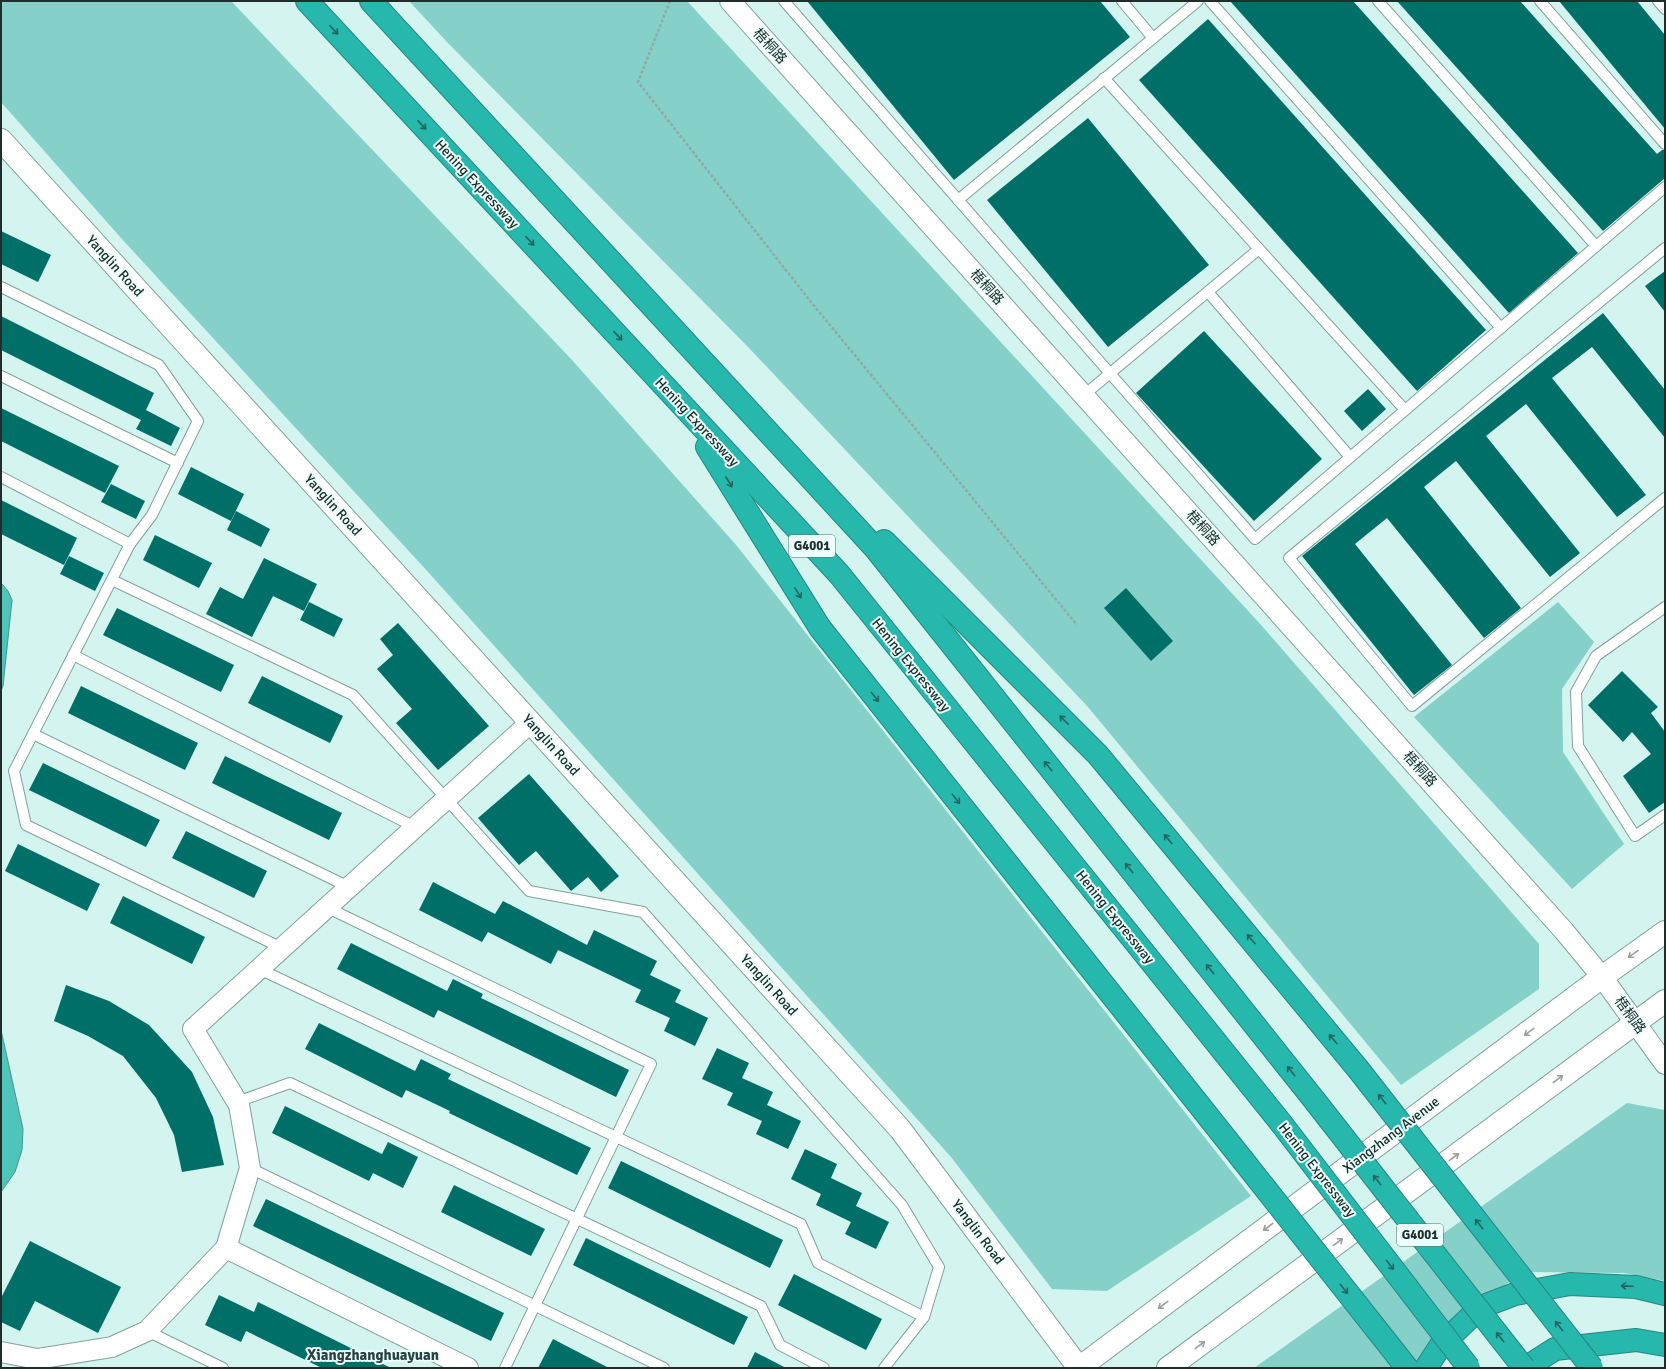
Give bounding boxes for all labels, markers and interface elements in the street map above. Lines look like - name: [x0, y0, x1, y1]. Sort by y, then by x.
- one-way arrow: [329, 24, 338, 34]
- street label: 梧桐路: [750, 25, 790, 67]
- one-way arrow: [418, 120, 427, 130]
- street label: Hening Expressway: [431, 136, 523, 232]
- street label: Yanglin Road: [83, 232, 147, 300]
- one-way arrow: [525, 236, 534, 246]
- street label: 梧桐路: [967, 266, 1007, 308]
- one-way arrow: [613, 331, 623, 341]
- street label: Hening Expressway: [651, 374, 743, 470]
- street label: Yanglin Road: [301, 471, 365, 539]
- one-way arrow: [725, 476, 733, 487]
- street label: 梧桐路: [1183, 507, 1223, 549]
- road number: G4001: [789, 535, 835, 557]
- one-way arrow: [793, 587, 802, 598]
- street label: Hening Expressway: [868, 615, 954, 716]
- one-way arrow: [870, 692, 879, 702]
- street label: Yanglin Road: [519, 711, 583, 779]
- one-way arrow: [1059, 715, 1069, 725]
- street label: 梧桐路: [1400, 748, 1440, 790]
- one-way arrow: [1044, 760, 1052, 771]
- one-way arrow: [951, 793, 960, 804]
- one-way arrow: [1163, 833, 1172, 844]
- one-way arrow: [1125, 862, 1133, 873]
- street label: Hening Expressway: [1072, 867, 1158, 968]
- one-way arrow: [1246, 934, 1255, 945]
- one-way arrow: [1628, 950, 1639, 959]
- street label: Yanglin Road: [737, 951, 801, 1019]
- one-way arrow: [1206, 964, 1214, 975]
- street label: 梧桐路: [1611, 993, 1649, 1037]
- one-way arrow: [1523, 1027, 1534, 1036]
- one-way arrow: [1329, 1034, 1338, 1045]
- one-way arrow: [1287, 1065, 1295, 1076]
- one-way arrow: [1553, 1075, 1564, 1084]
- street label: Xiangzhang Avenue: [1339, 1093, 1443, 1177]
- one-way arrow: [1377, 1094, 1386, 1105]
- street label: Hening Expressway: [1275, 1119, 1359, 1221]
- one-way arrow: [1448, 1153, 1459, 1161]
- one-way arrow: [1372, 1174, 1381, 1185]
- street label: Yanglin Road: [948, 1196, 1008, 1268]
- one-way arrow: [1475, 1218, 1483, 1229]
- one-way arrow: [1262, 1223, 1273, 1231]
- road number: G4001: [1397, 1224, 1443, 1246]
- one-way arrow: [1332, 1238, 1343, 1247]
- one-way arrow: [1386, 1259, 1394, 1270]
- one-way arrow: [1340, 1283, 1349, 1294]
- one-way arrow: [1621, 1283, 1634, 1290]
- one-way arrow: [1158, 1301, 1169, 1309]
- one-way arrow: [1555, 1321, 1563, 1332]
- one-way arrow: [1496, 1332, 1504, 1343]
- one-way arrow: [1194, 1341, 1205, 1349]
- district label: Xiangzhanghuayuan: [307, 1346, 439, 1364]

